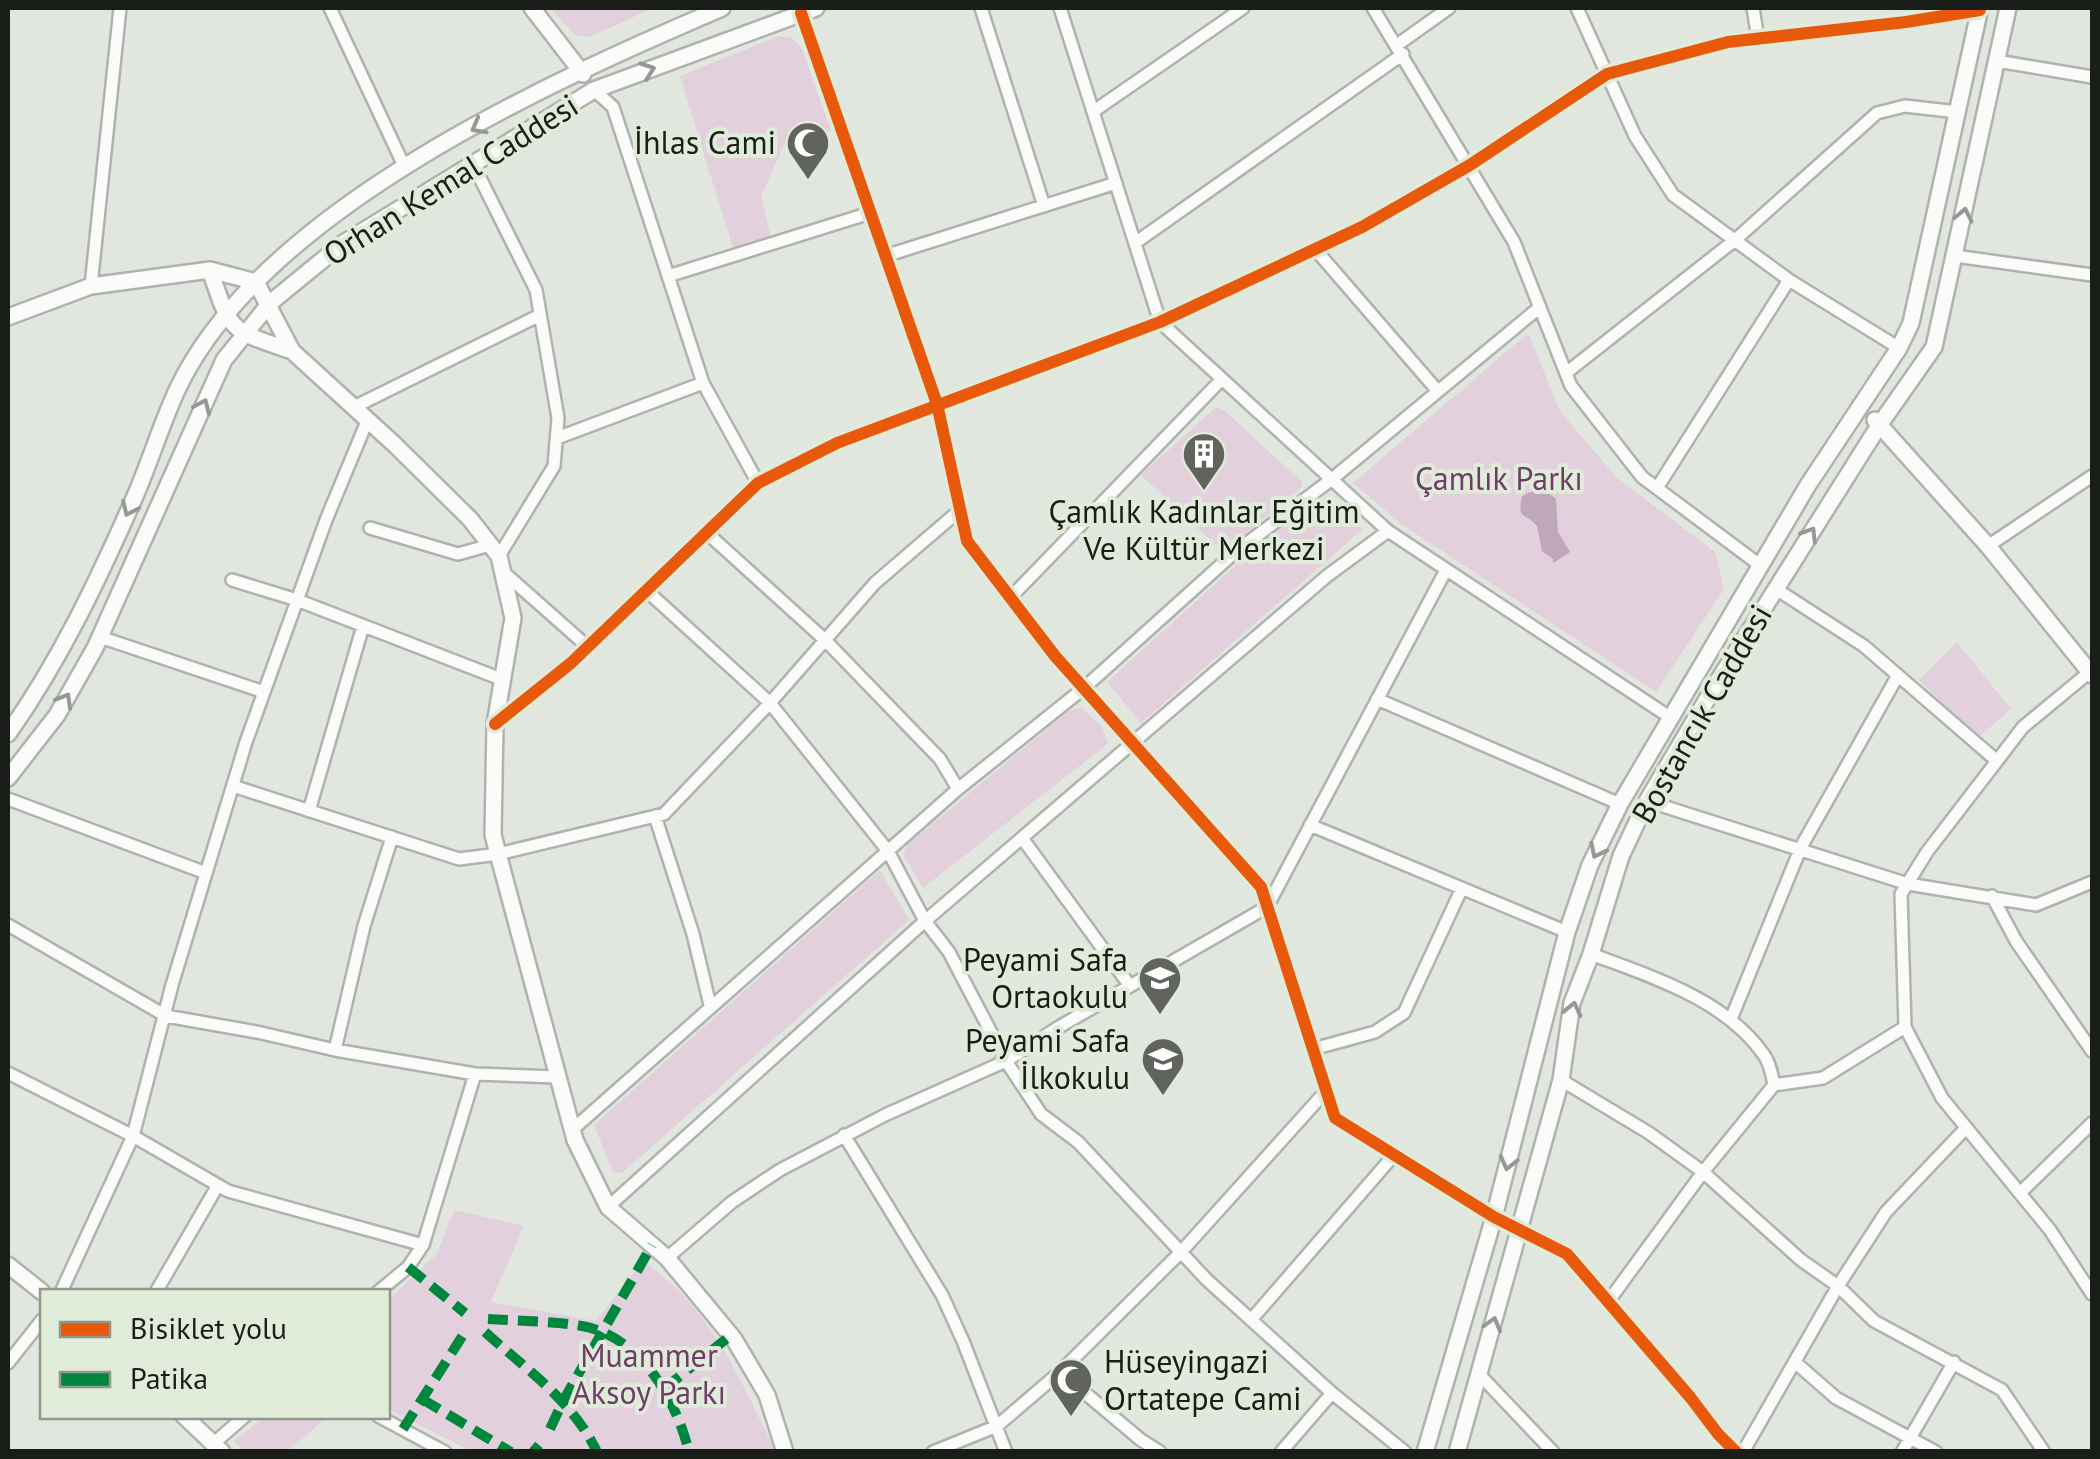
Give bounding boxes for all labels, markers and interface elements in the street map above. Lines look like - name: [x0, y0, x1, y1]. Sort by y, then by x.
- one-way arrow: [639, 61, 656, 82]
- street label: Orhan Kemal Caddesi: [315, 84, 586, 274]
- one-way arrow: [470, 114, 488, 134]
- mosque icon: İhlas Cami: [785, 120, 831, 181]
- place label: İhlas Cami: [634, 121, 776, 163]
- one-way arrow: [1953, 207, 1974, 224]
- one-way arrow: [191, 398, 211, 416]
- building icon: Çamlık Kadınlar Eğitim Ve Kültür Merkezi: [1181, 431, 1227, 492]
- park label: Çamlık Parkı: [1415, 457, 1583, 499]
- place label: Çamlık Kadınlar Eğitim Ve Kültür Merkezi: [1048, 490, 1360, 569]
- one-way arrow: [121, 499, 141, 517]
- one-way arrow: [1798, 527, 1817, 545]
- street label: Bostancık Caddesi: [1621, 597, 1781, 830]
- one-way arrow: [53, 693, 73, 711]
- one-way arrow: [1590, 840, 1609, 858]
- place label: Peyami Safa Ortaokulu: [963, 938, 1128, 1017]
- school or university icon: Peyami Safa Ortaokulu: [1137, 955, 1183, 1016]
- one-way arrow: [1561, 1001, 1582, 1018]
- place label: Peyami Safa İlkokulu: [965, 1019, 1130, 1098]
- school or university icon: Peyami Safa İlkokulu: [1140, 1036, 1186, 1097]
- one-way arrow: [1499, 1154, 1520, 1171]
- legend: [40, 1289, 390, 1419]
- text: Bisiklet yolu: [130, 1308, 287, 1347]
- one-way arrow: [1481, 1316, 1502, 1333]
- park label: Muammer Aksoy Parkı: [572, 1334, 726, 1413]
- place label: Hüseyingazi Ortatepe Cami: [1104, 1340, 1301, 1419]
- mosque icon: Hüseyingazi Ortatepe Cami: [1048, 1357, 1094, 1418]
- text: Patika: [130, 1358, 208, 1397]

